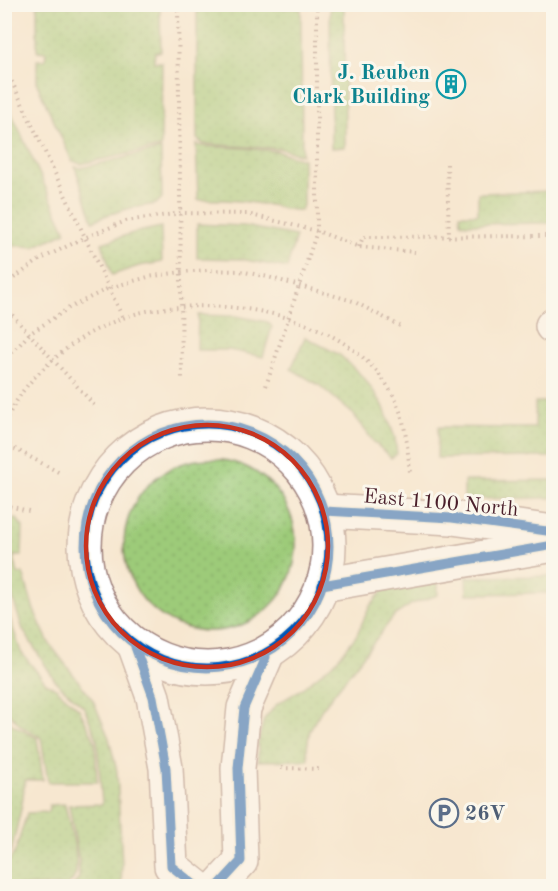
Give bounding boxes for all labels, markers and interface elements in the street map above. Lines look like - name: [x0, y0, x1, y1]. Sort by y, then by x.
- place label: J. Reuben Clark Building: [292, 63, 430, 108]
- building icon: J. Reuben Clark Building: [435, 68, 467, 100]
- street label: East 1100 North: [362, 486, 519, 521]
- parking icon: 26V: [428, 797, 460, 829]
- place label: 26V: [465, 804, 506, 825]

